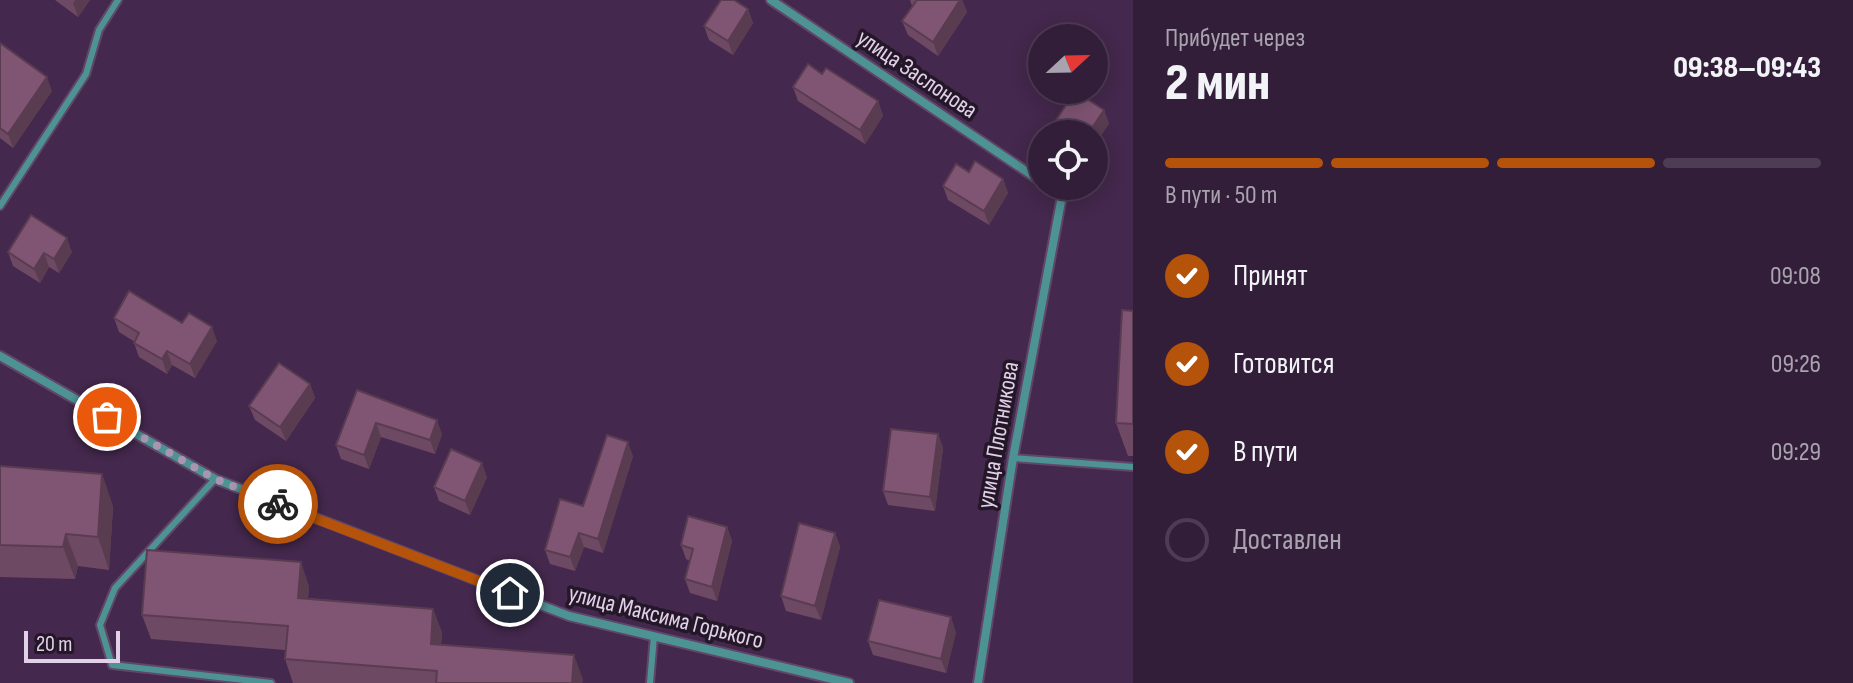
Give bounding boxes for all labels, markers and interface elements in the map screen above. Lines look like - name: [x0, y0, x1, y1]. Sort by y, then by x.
- street label: улица Заслонова: [851, 23, 983, 125]
- text: Прибудет через: [1165, 23, 1305, 54]
- north arrow: [1028, 24, 1108, 104]
- map controls: [1028, 24, 1108, 200]
- text: 09:38–09:43: [1673, 50, 1821, 86]
- text: 2 мин: [1165, 52, 1270, 115]
- button: locate: [1028, 120, 1108, 200]
- text: В пути · 50 m: [1165, 180, 1278, 211]
- icon: check: [1165, 254, 1209, 298]
- text: Принят: [1233, 258, 1308, 294]
- text: 09:08: [1770, 261, 1821, 292]
- icon: check: [1165, 342, 1209, 386]
- text: Готовится: [1233, 346, 1334, 382]
- text: 09:26: [1771, 349, 1821, 380]
- street label: улица Плотникова: [971, 359, 1025, 511]
- pin: [73, 383, 141, 451]
- icon: bag: [85, 395, 129, 439]
- icon: check: [1165, 430, 1209, 474]
- text: В пути: [1233, 434, 1298, 470]
- text: 09:29: [1771, 437, 1821, 468]
- courier: [238, 464, 318, 544]
- icon: bike: [256, 482, 300, 526]
- text: Доставлен: [1233, 522, 1342, 558]
- pin: [476, 559, 544, 627]
- icon: home: [488, 571, 532, 615]
- street label: улица Максима Горького: [566, 579, 766, 655]
- scale bar: [24, 627, 120, 663]
- text: 20 m: [36, 631, 73, 658]

